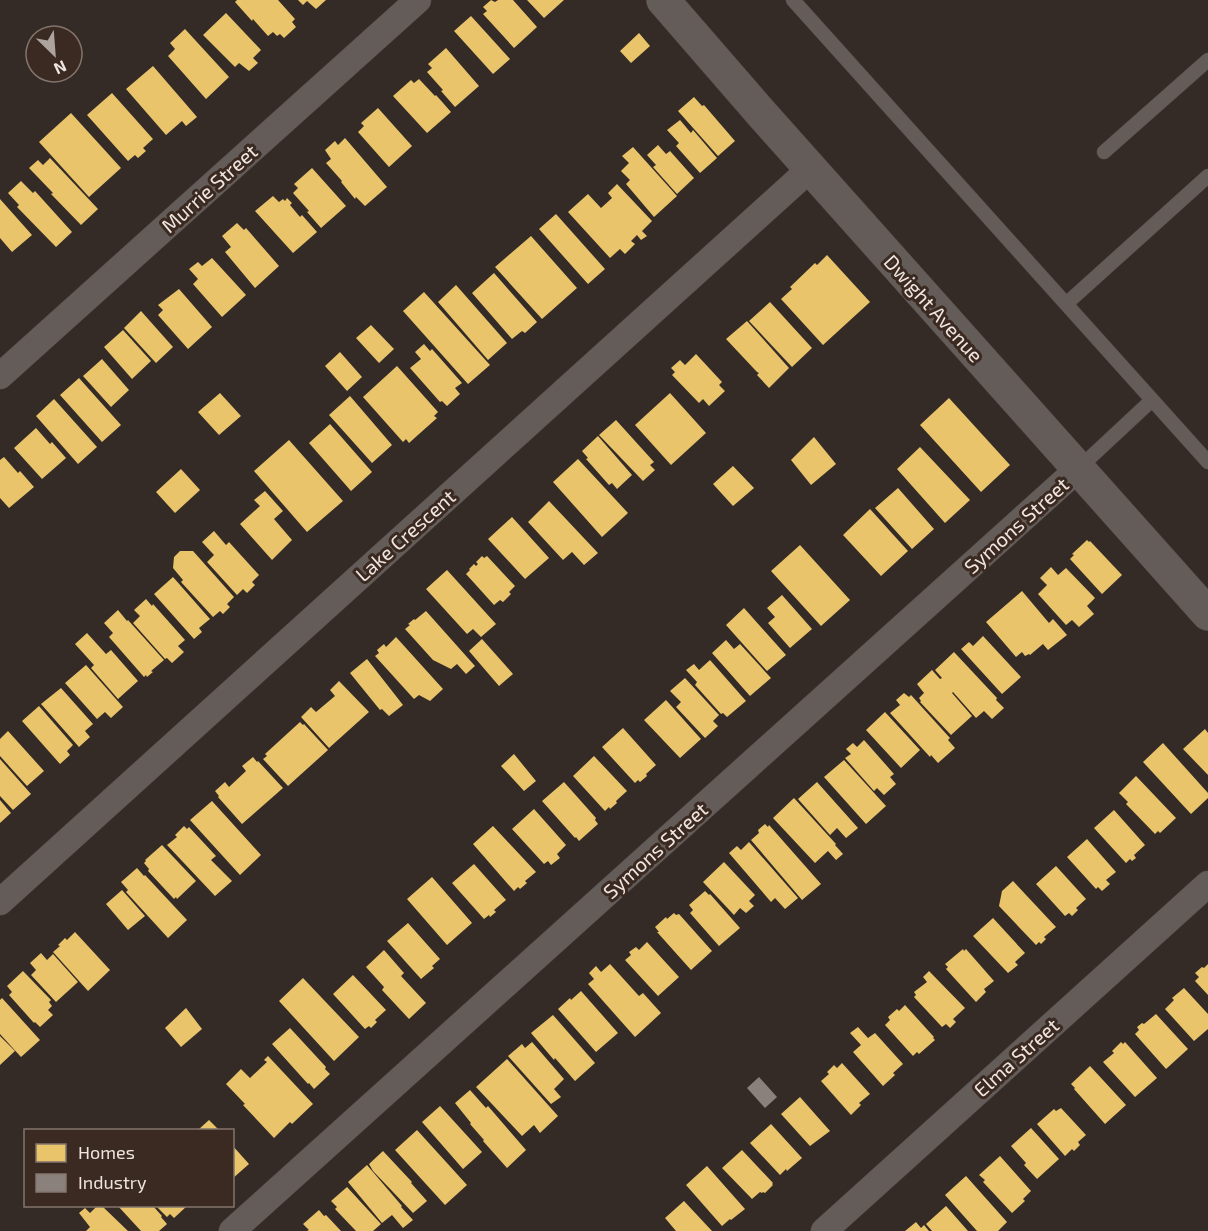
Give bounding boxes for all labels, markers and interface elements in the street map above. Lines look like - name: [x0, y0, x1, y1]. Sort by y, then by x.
- north arrow: [24, 24, 84, 84]
- text: N: [51, 57, 70, 79]
- street label: Murrie Street: [156, 138, 262, 237]
- street label: Dwight Avenue: [880, 249, 988, 367]
- street label: Symons Street: [959, 472, 1073, 578]
- street label: Lake Crescent: [350, 484, 460, 586]
- street label: Symons Street: [598, 797, 712, 903]
- street label: Elma Street: [969, 1012, 1064, 1101]
- legend: [24, 1129, 234, 1207]
- text: Homes: [78, 1141, 135, 1163]
- text: Industry: [78, 1171, 147, 1193]

